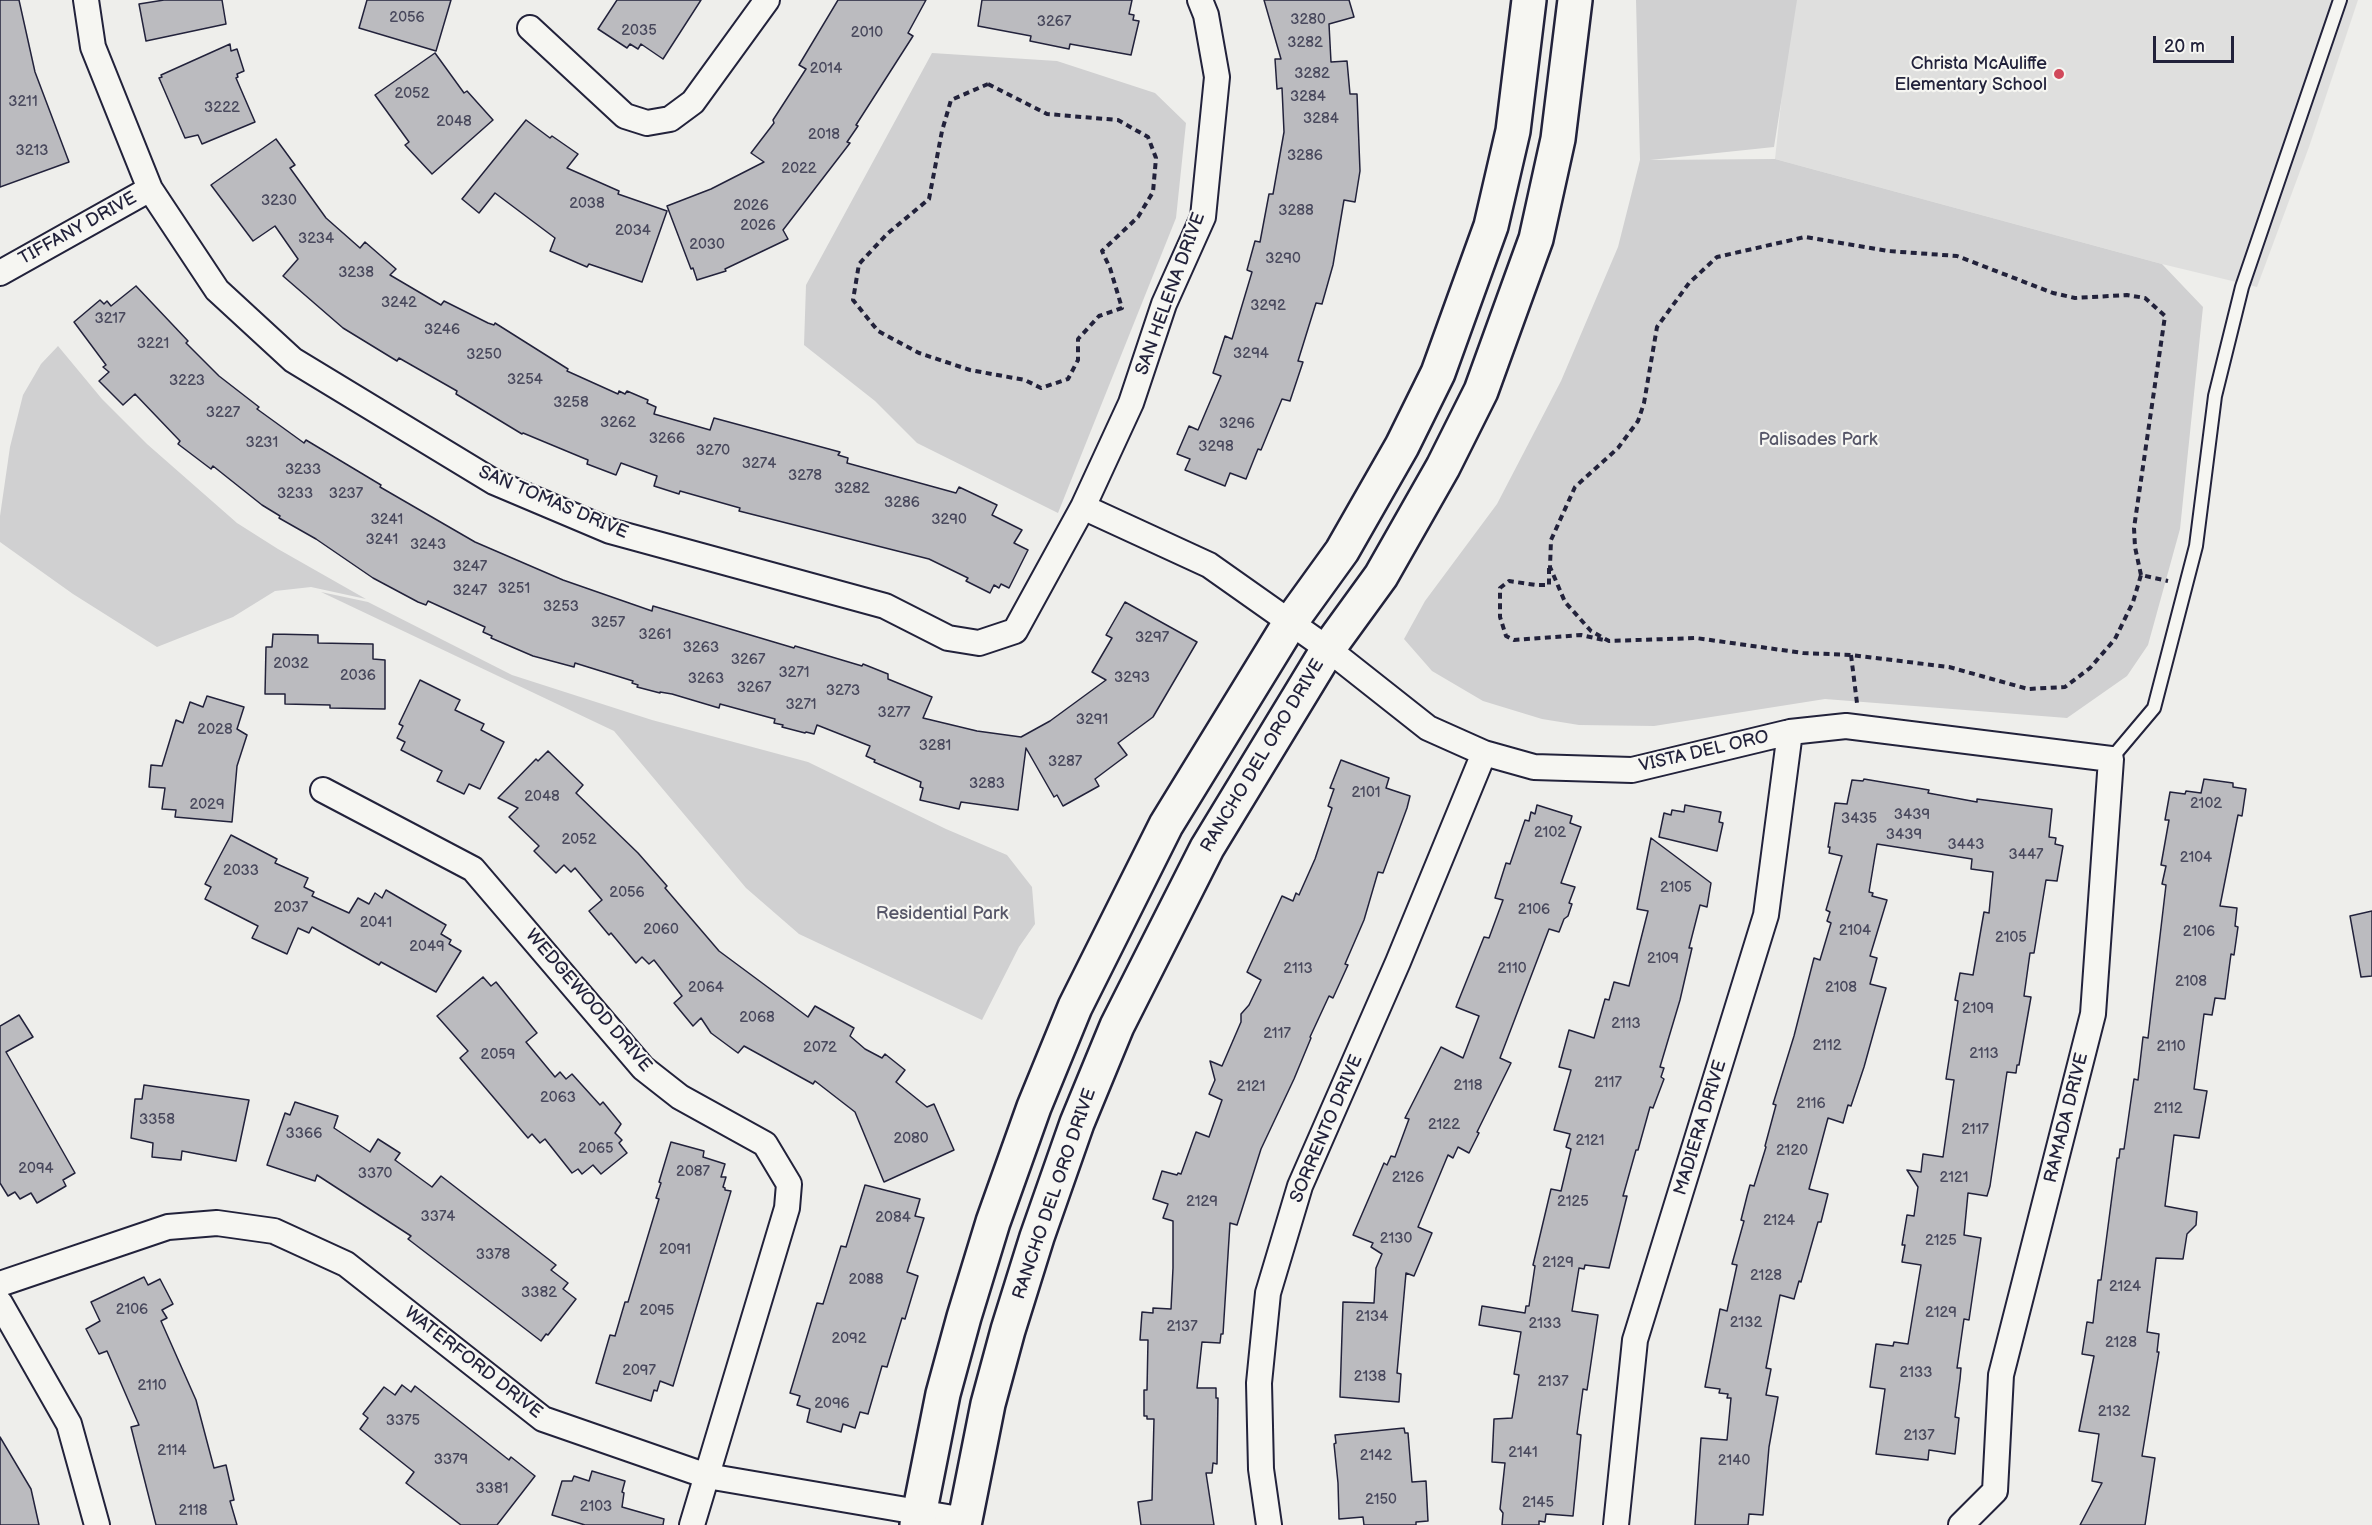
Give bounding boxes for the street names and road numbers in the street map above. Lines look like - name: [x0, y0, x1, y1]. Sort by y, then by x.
- street label: TIFFANY DRIVE: [15, 188, 141, 270]
- street label: SAN HELENA DRIVE: [1132, 210, 1210, 378]
- street label: SAN TOMAS DRIVE: [475, 462, 631, 544]
- street label: RANCHO DEL ORO DRIVE: [1197, 655, 1329, 857]
- street label: VISTA DEL ORO: [1637, 727, 1771, 777]
- street label: WEDGEWOOD DRIVE: [520, 925, 656, 1077]
- street label: RAMADA DRIVE: [2040, 1051, 2094, 1185]
- street label: SORRENTO DRIVE: [1286, 1052, 1368, 1206]
- street label: MADIERA DRIVE: [1670, 1058, 1732, 1198]
- street label: RANCHO DEL ORO DRIVE: [1009, 1086, 1101, 1302]
- street label: WATERFORD DRIVE: [400, 1302, 546, 1424]

